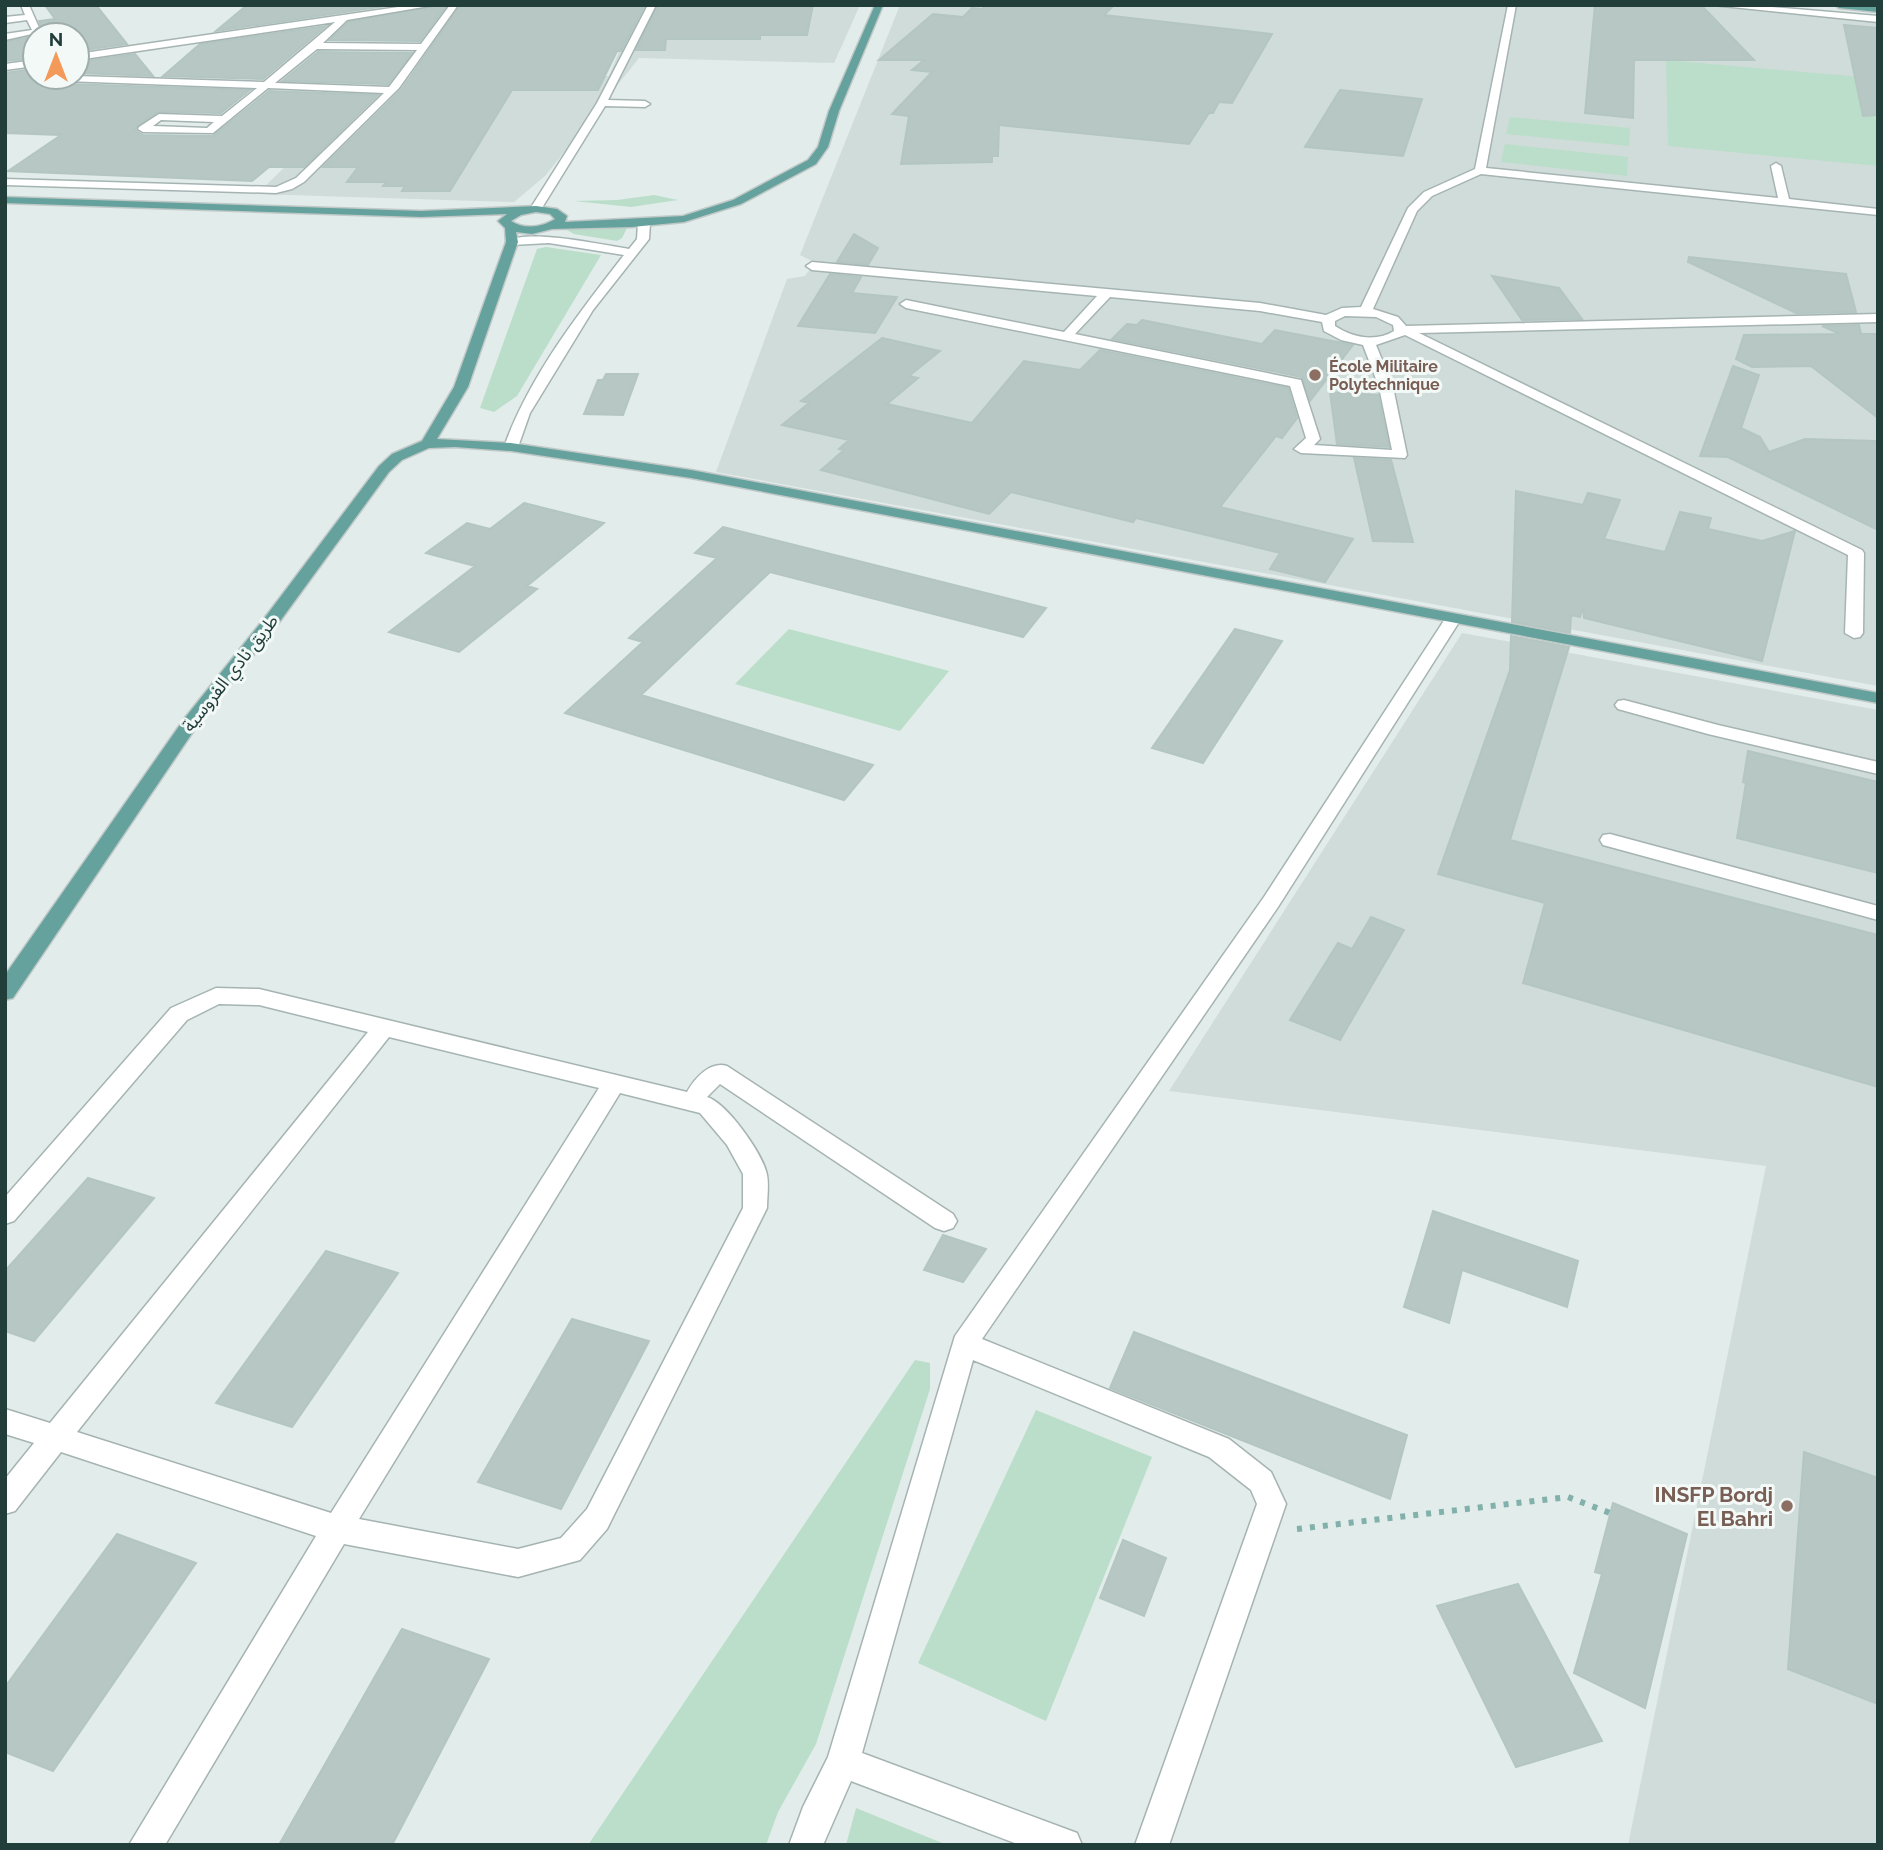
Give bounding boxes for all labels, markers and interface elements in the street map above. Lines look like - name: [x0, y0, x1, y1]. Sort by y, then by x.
- north arrow: [21, 21, 91, 91]
- text: N: [49, 28, 63, 50]
- place label: École Militaire Polytechnique: [1329, 356, 1440, 394]
- marker: École Militaire Polytechnique: [1307, 367, 1323, 383]
- street label: طريق نادي الفروسية: [178, 610, 285, 738]
- place label: INSFP Bordj El Bahri: [1654, 1482, 1773, 1531]
- marker: INSFP Bordj El Bahri: [1779, 1498, 1795, 1514]

